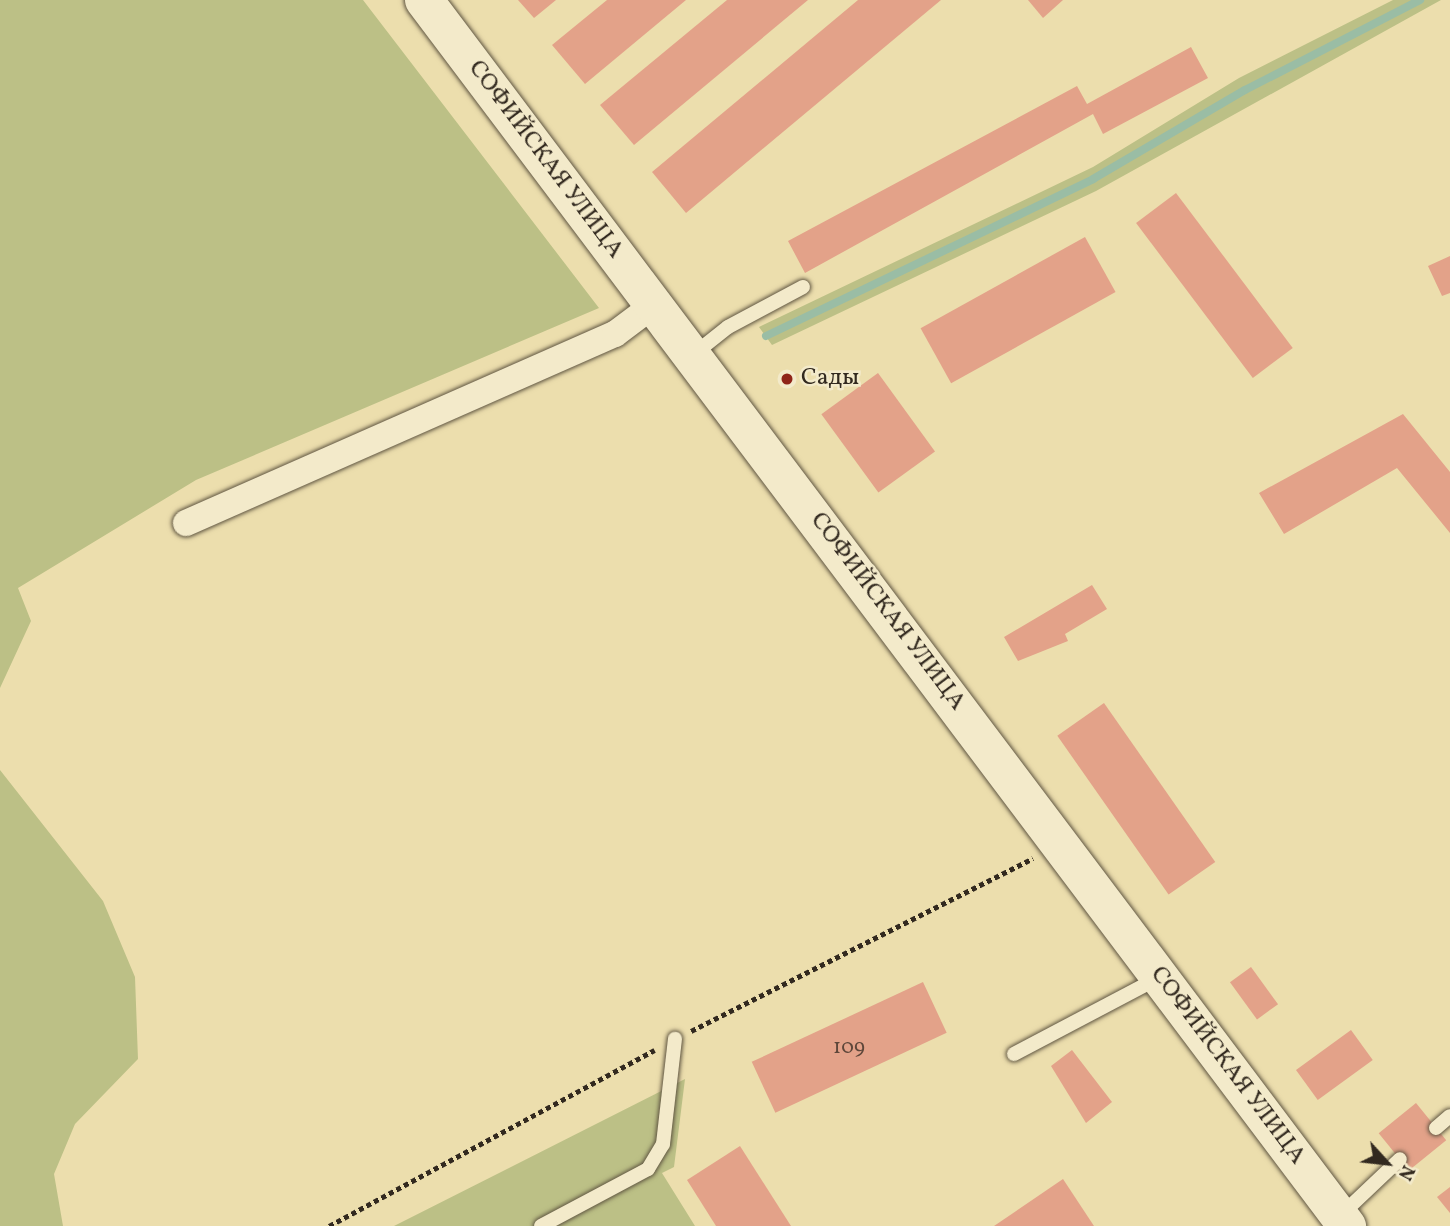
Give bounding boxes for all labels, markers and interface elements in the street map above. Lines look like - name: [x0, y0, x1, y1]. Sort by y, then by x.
- street label: СОФИЙСКАЯ УЛИЦА: [461, 55, 629, 265]
- place label: Сады: [801, 365, 859, 393]
- marker: Сады: [779, 371, 795, 387]
- street label: СОФИЙСКАЯ УЛИЦА: [803, 507, 971, 717]
- street label: СОФИЙСКАЯ УЛИЦА: [1143, 961, 1311, 1171]
- house number: 109: [833, 1035, 865, 1061]
- north arrow: [1352, 1128, 1422, 1198]
- text: N: [1391, 1160, 1420, 1185]

